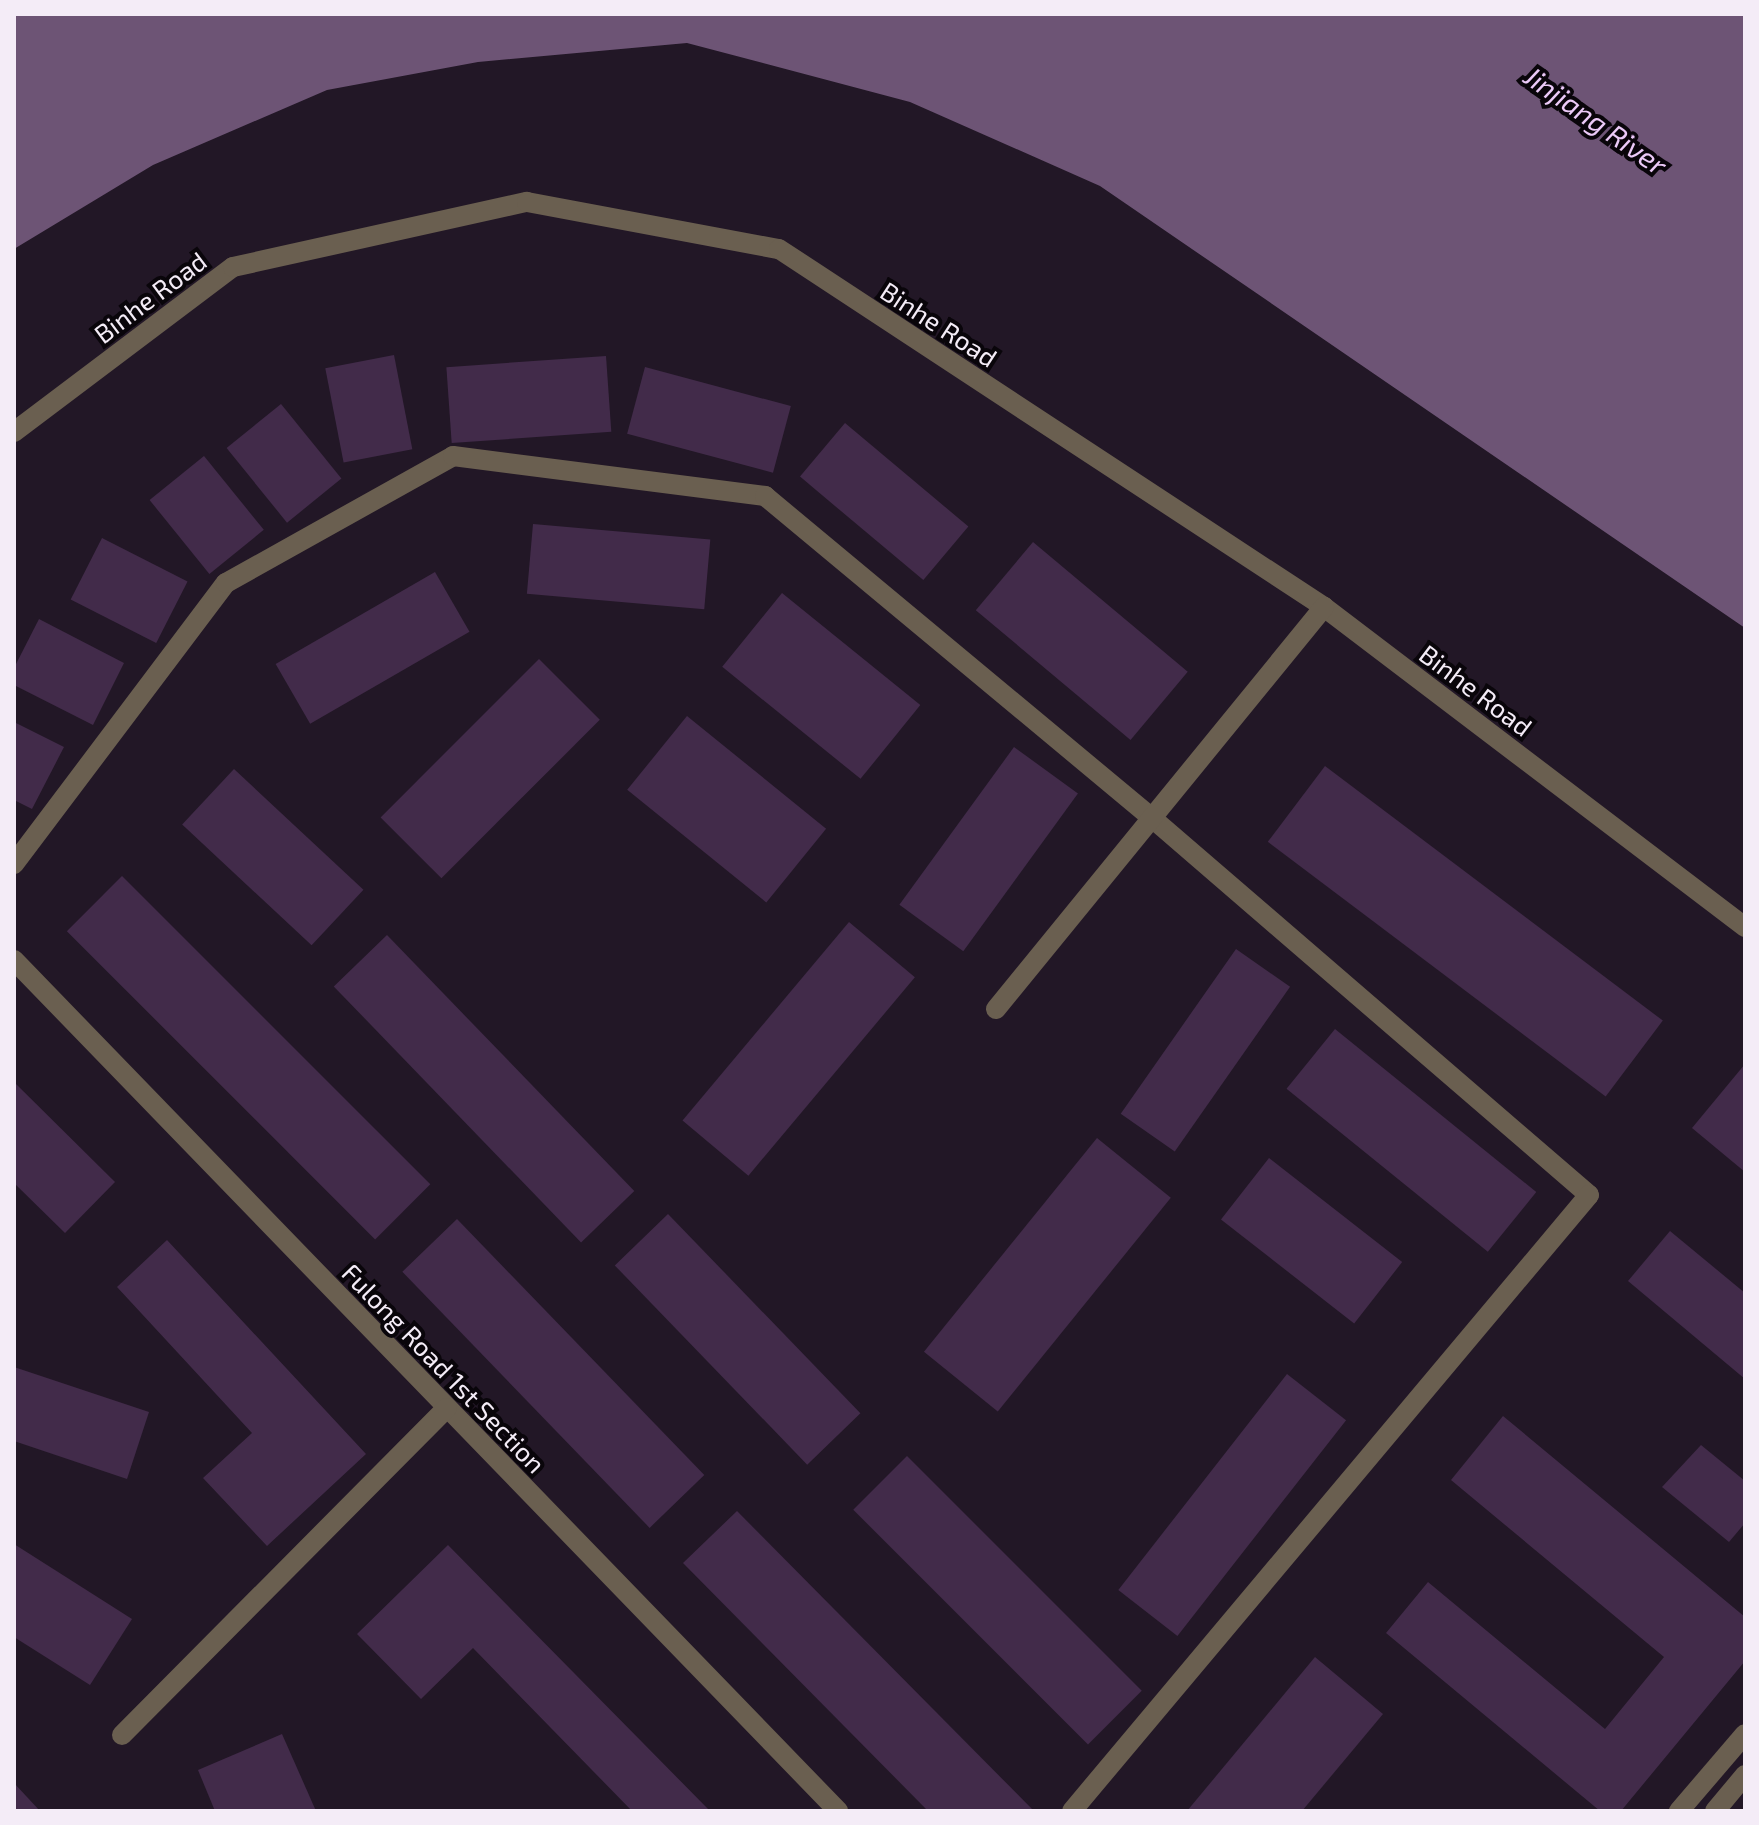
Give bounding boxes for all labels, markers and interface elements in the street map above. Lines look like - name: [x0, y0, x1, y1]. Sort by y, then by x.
- water label: Jinjiang River: [1518, 59, 1674, 181]
- street label: Binhe Road: [88, 245, 212, 349]
- street label: Binhe Road: [875, 275, 1003, 373]
- street label: Binhe Road: [1414, 638, 1538, 742]
- street label: Fulong Road 1st Section: [336, 1257, 552, 1479]

